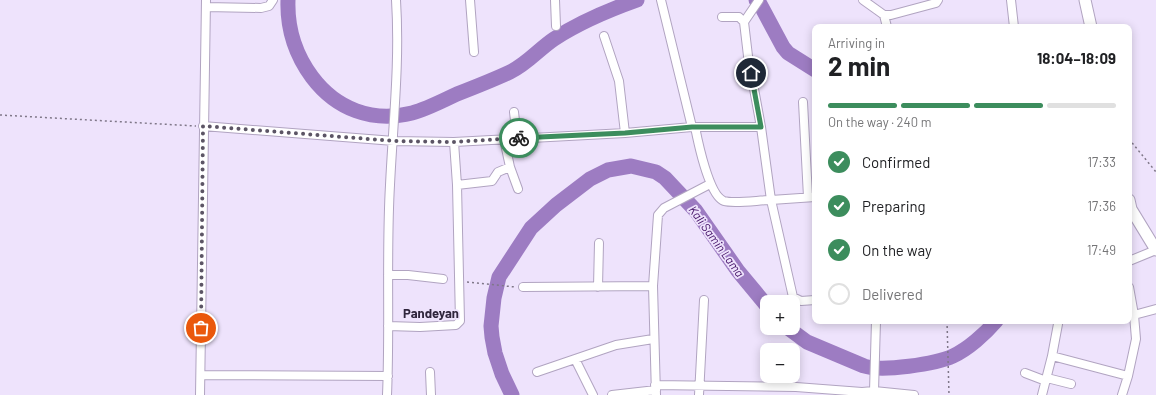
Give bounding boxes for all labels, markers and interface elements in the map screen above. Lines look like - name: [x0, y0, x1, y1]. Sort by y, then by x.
- text: Arriving in: [828, 35, 885, 51]
- text: 18:04–18:09: [1037, 49, 1116, 67]
- text: 2 min: [828, 50, 890, 81]
- pin: [734, 56, 768, 90]
- icon: home: [740, 62, 762, 84]
- text: On the way · 240 m: [828, 114, 931, 130]
- courier: [499, 118, 539, 158]
- icon: bike: [508, 127, 530, 149]
- icon: check: [828, 151, 850, 173]
- text: Confirmed: [862, 153, 930, 171]
- text: 17:33: [1088, 154, 1116, 170]
- icon: check: [828, 195, 850, 217]
- text: Preparing: [862, 197, 926, 215]
- text: 17:36: [1088, 198, 1116, 214]
- water label: Kali Samin Lama: [686, 203, 748, 279]
- icon: check: [828, 239, 850, 261]
- text: On the way: [862, 241, 932, 259]
- text: 17:49: [1087, 242, 1116, 258]
- text: Delivered: [862, 285, 923, 303]
- map controls: [760, 295, 800, 383]
- button: +: [760, 295, 800, 335]
- district label: Pandeyan: [403, 305, 459, 321]
- pin: [184, 311, 218, 345]
- icon: bag: [190, 317, 212, 339]
- button: −: [760, 343, 800, 383]

